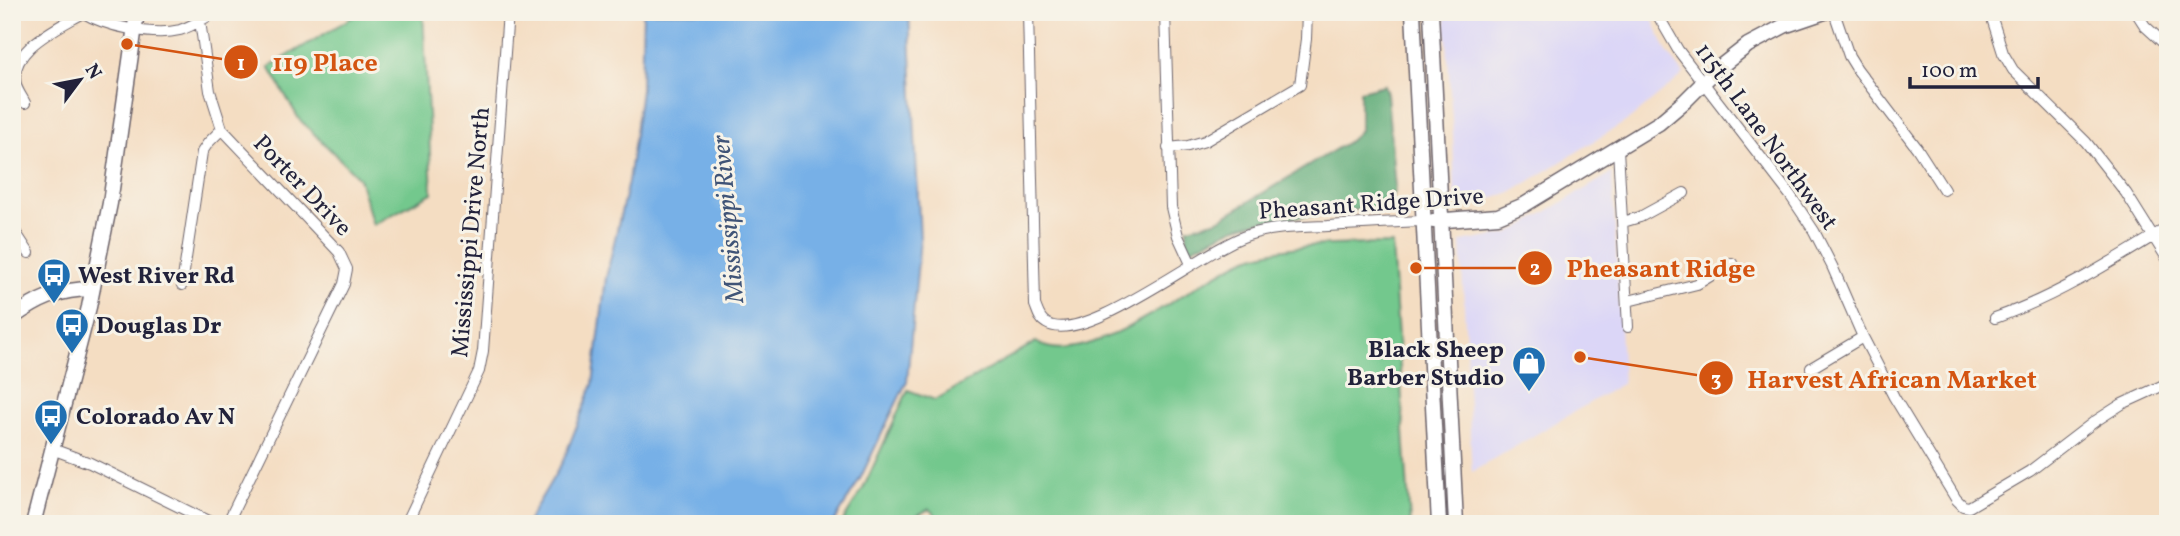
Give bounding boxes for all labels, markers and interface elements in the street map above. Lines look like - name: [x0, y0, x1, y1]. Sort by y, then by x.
- street label: 115th Lane Northwest: [1686, 36, 1845, 238]
- callout: 119 Place: [223, 39, 392, 86]
- north arrow: [46, 46, 116, 116]
- text: 119 Place: [272, 46, 378, 82]
- scale bar: [1910, 46, 2038, 90]
- text: 1: [237, 50, 245, 79]
- text: 100 m: [1921, 57, 1978, 86]
- text: N: [78, 59, 108, 85]
- street label: Mississippi Drive North: [444, 105, 500, 359]
- street label: Porter Drive: [244, 128, 359, 245]
- water label: Mississippi River: [704, 133, 754, 305]
- street label: Pheasant Ridge Drive: [1257, 180, 1485, 230]
- callout: Pheasant Ridge: [1517, 244, 1769, 292]
- text: Pheasant Ridge: [1566, 252, 1756, 288]
- text: 2: [1530, 255, 1540, 284]
- bus stop icon: West River Rd: [35, 256, 73, 305]
- place label: West River Rd: [78, 260, 235, 294]
- bus stop icon: Douglas Dr: [53, 306, 91, 355]
- place label: Douglas Dr: [96, 310, 221, 344]
- place label: Black Sheep Barber Studio: [1347, 334, 1504, 396]
- shop icon: Black Sheep Barber Studio: [1510, 344, 1548, 393]
- callout: Harvest African Market: [1698, 355, 2051, 402]
- text: Harvest African Market: [1747, 363, 2037, 399]
- text: 3: [1711, 366, 1721, 395]
- bus stop icon: Colorado Av N: [32, 397, 70, 446]
- place label: Colorado Av N: [76, 401, 235, 435]

